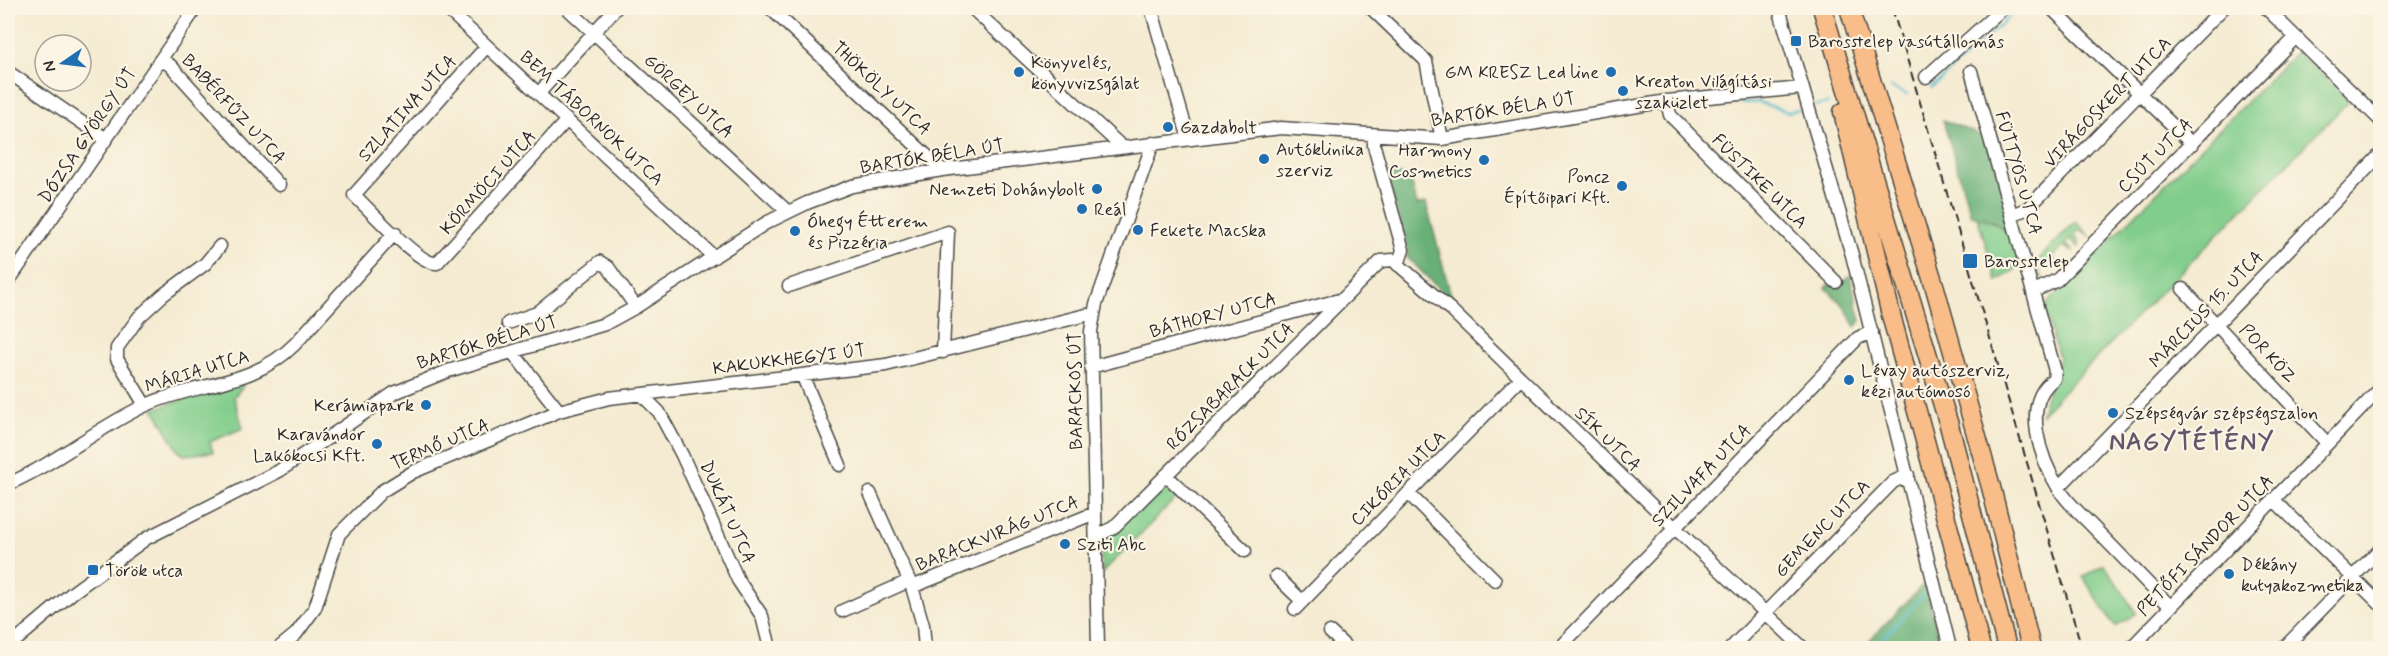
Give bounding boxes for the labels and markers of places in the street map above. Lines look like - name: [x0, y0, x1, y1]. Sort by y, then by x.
- place label: Barosstelep vasútállomás: [1808, 30, 2004, 54]
- marker: Barosstelep vasútállomás: [1789, 34, 1803, 48]
- place label: Könyvelés, könyvvizsgálat: [1031, 51, 1140, 96]
- place label: GM KRESZ Led line: [1445, 61, 1599, 85]
- marker: Könyvelés, könyvvizsgálat: [1012, 65, 1026, 79]
- marker: GM KRESZ Led line: [1604, 65, 1618, 79]
- place label: Kreaton Világítási szaküzlet: [1635, 70, 1772, 115]
- marker: Kreaton Világítási szaküzlet: [1616, 84, 1630, 98]
- place label: Gazdabolt: [1180, 116, 1257, 140]
- marker: Gazdabolt: [1161, 120, 1175, 134]
- place label: Autóklinika szerviz: [1276, 138, 1364, 183]
- place label: Harmony Cosmetics: [1389, 139, 1472, 184]
- marker: Autóklinika szerviz: [1257, 152, 1271, 166]
- marker: Harmony Cosmetics: [1477, 153, 1491, 167]
- place label: Poncz Építőipari Kft.: [1504, 165, 1610, 210]
- place label: Nemzeti Dohánybolt: [929, 178, 1085, 202]
- marker: Poncz Építőipari Kft.: [1615, 179, 1629, 193]
- marker: Nemzeti Dohánybolt: [1090, 182, 1104, 196]
- place label: Reál: [1094, 198, 1126, 222]
- marker: Reál: [1075, 202, 1089, 216]
- place label: Óhegy Étterem és Pizzéria: [807, 210, 929, 255]
- place label: Fekete Macska: [1150, 219, 1266, 243]
- marker: Fekete Macska: [1131, 223, 1145, 237]
- marker: Óhegy Étterem és Pizzéria: [788, 224, 802, 238]
- place label: Barosstelep: [1984, 250, 2069, 274]
- marker: Barosstelep: [1961, 252, 1979, 270]
- place label: Lévay autószerviz, kézi autómosó: [1861, 359, 2010, 404]
- marker: Lévay autószerviz, kézi autómosó: [1842, 373, 1856, 387]
- place label: Kerámiapark: [314, 394, 414, 418]
- marker: Kerámiapark: [419, 398, 433, 412]
- place label: Szépségvár szépségszalon: [2125, 402, 2318, 426]
- marker: Szépségvár szépségszalon: [2106, 406, 2120, 420]
- place label: Karavándor Lakókocsi Kft.: [253, 423, 366, 468]
- marker: Karavándor Lakókocsi Kft.: [370, 437, 384, 451]
- place label: Sziti Abc: [1077, 533, 1146, 557]
- marker: Sziti Abc: [1058, 537, 1072, 551]
- place label: Dékány kutyakozmetika: [2241, 553, 2364, 598]
- place label: Török utca: [105, 559, 183, 583]
- marker: Török utca: [86, 563, 100, 577]
- marker: Dékány kutyakozmetika: [2222, 567, 2236, 581]

